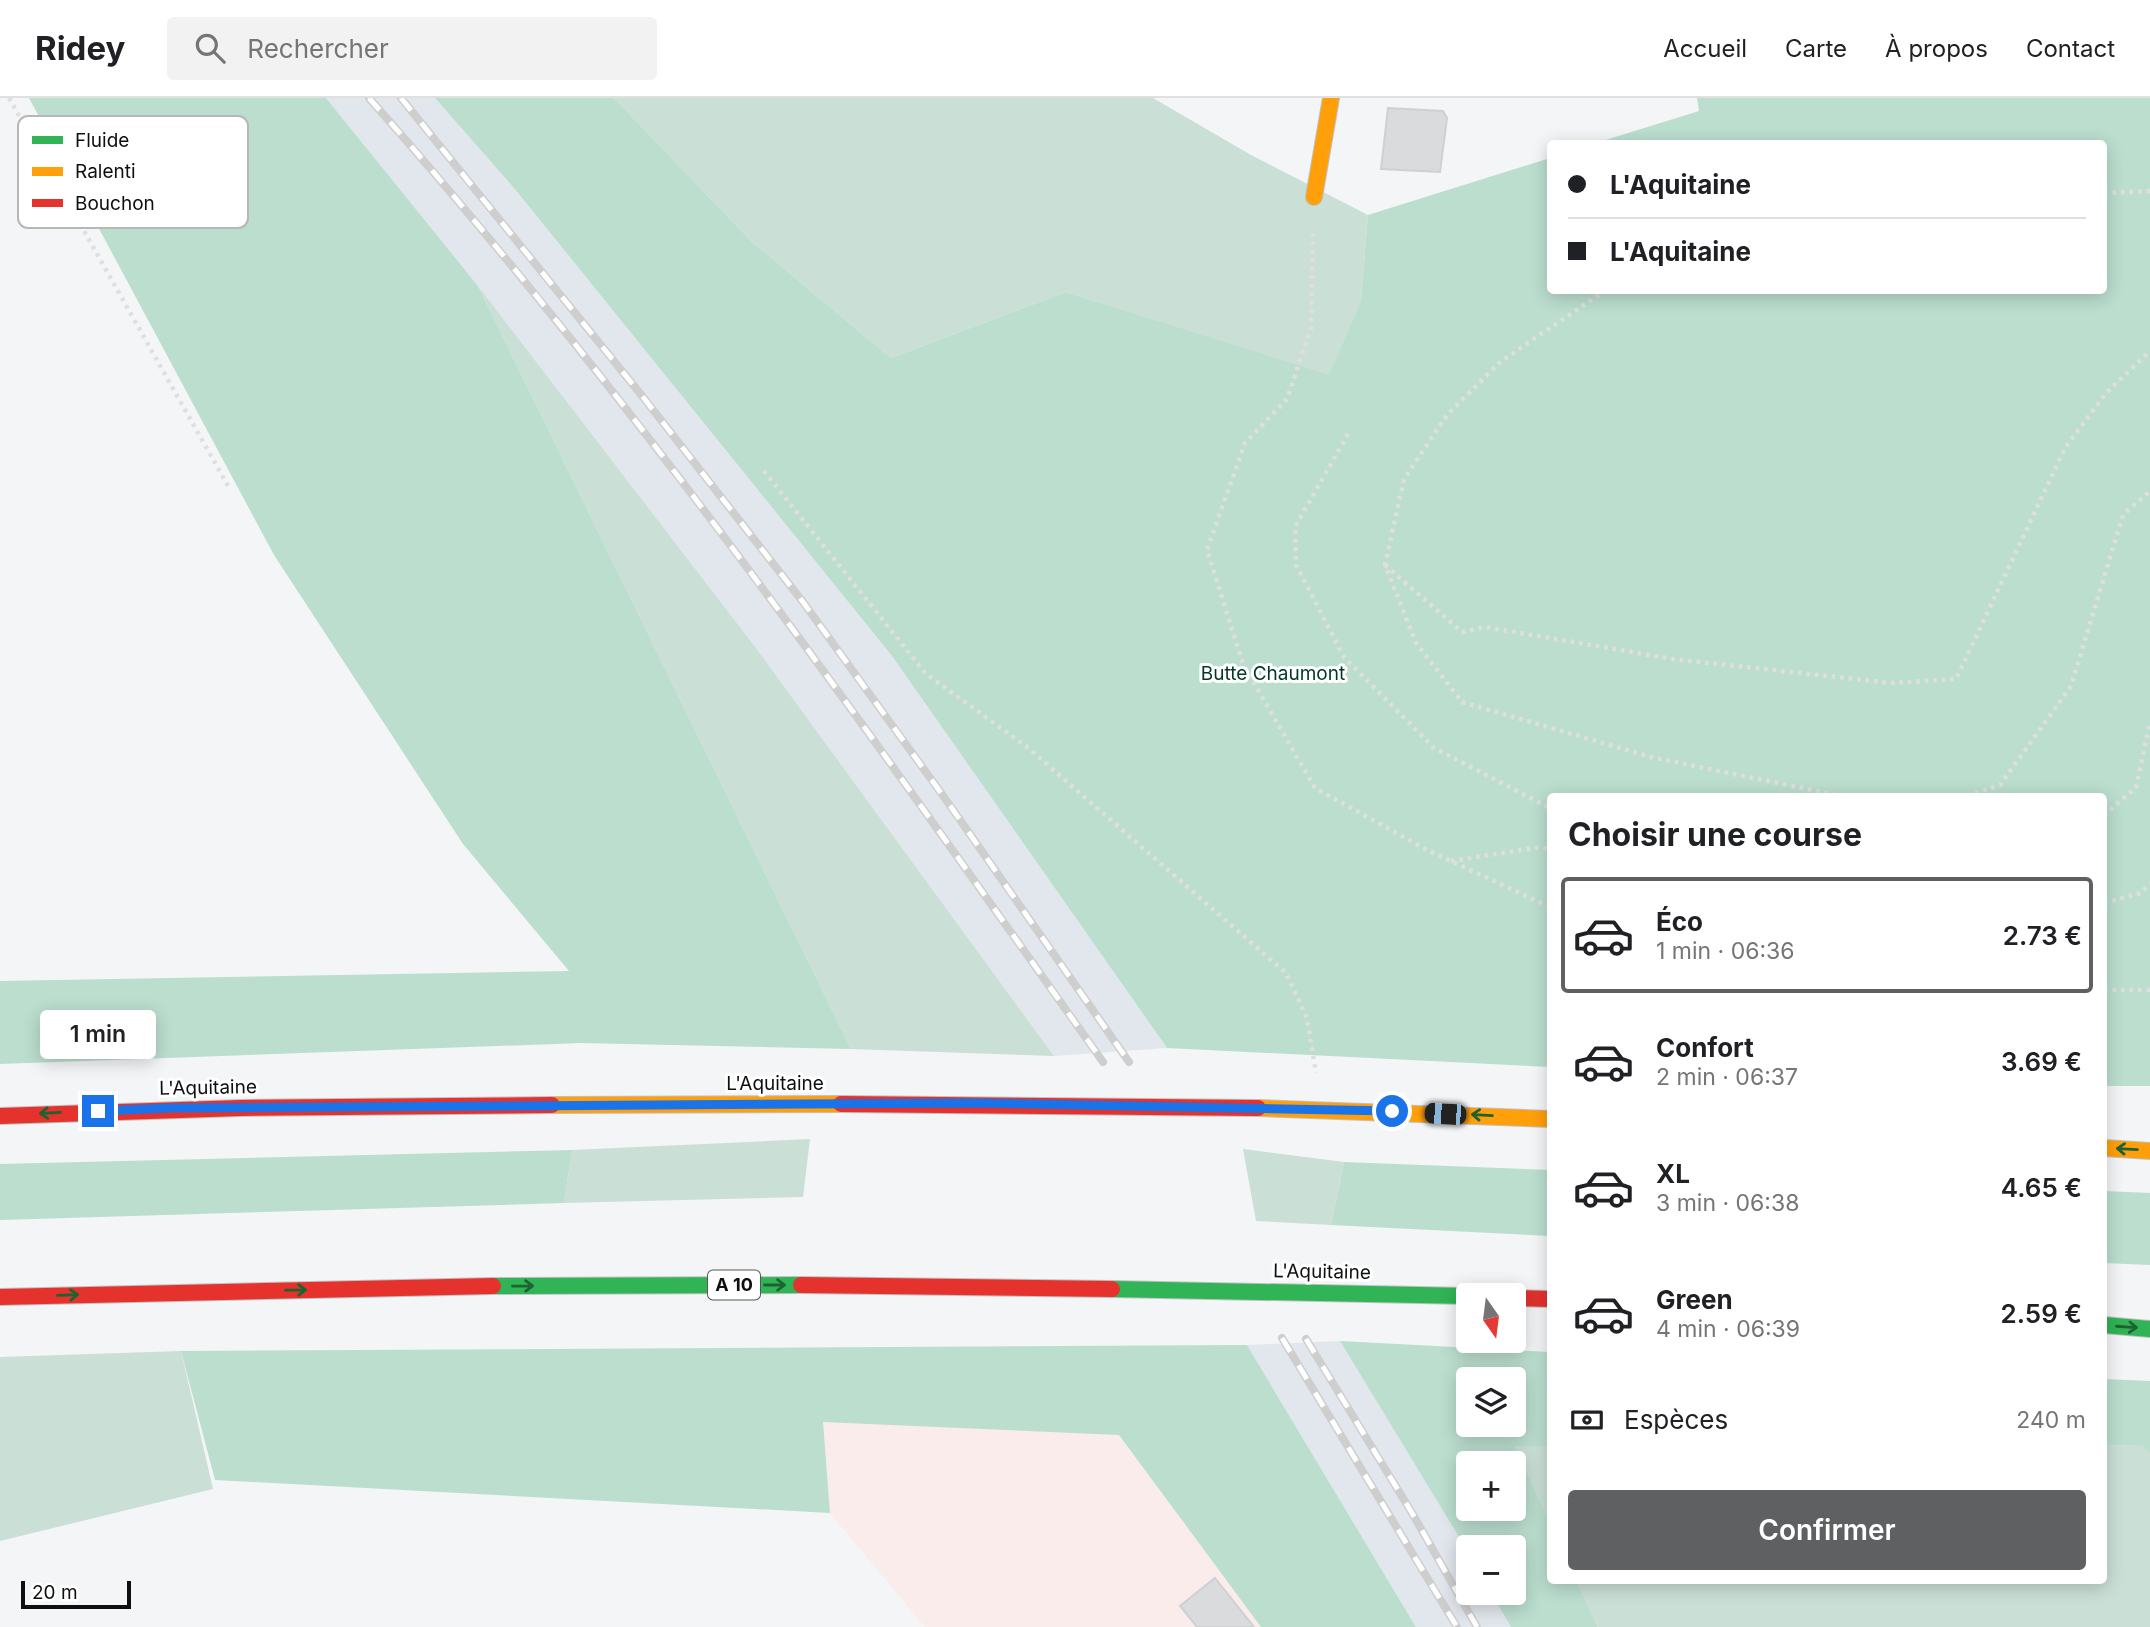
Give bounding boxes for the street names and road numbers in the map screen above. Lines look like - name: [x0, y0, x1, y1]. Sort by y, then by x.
- street label: L'Aquitaine: [726, 1072, 824, 1095]
- street label: L'Aquitaine: [159, 1075, 257, 1100]
- street label: L'Aquitaine: [1273, 1259, 1371, 1284]
- road number: A 10: [708, 1270, 760, 1300]

